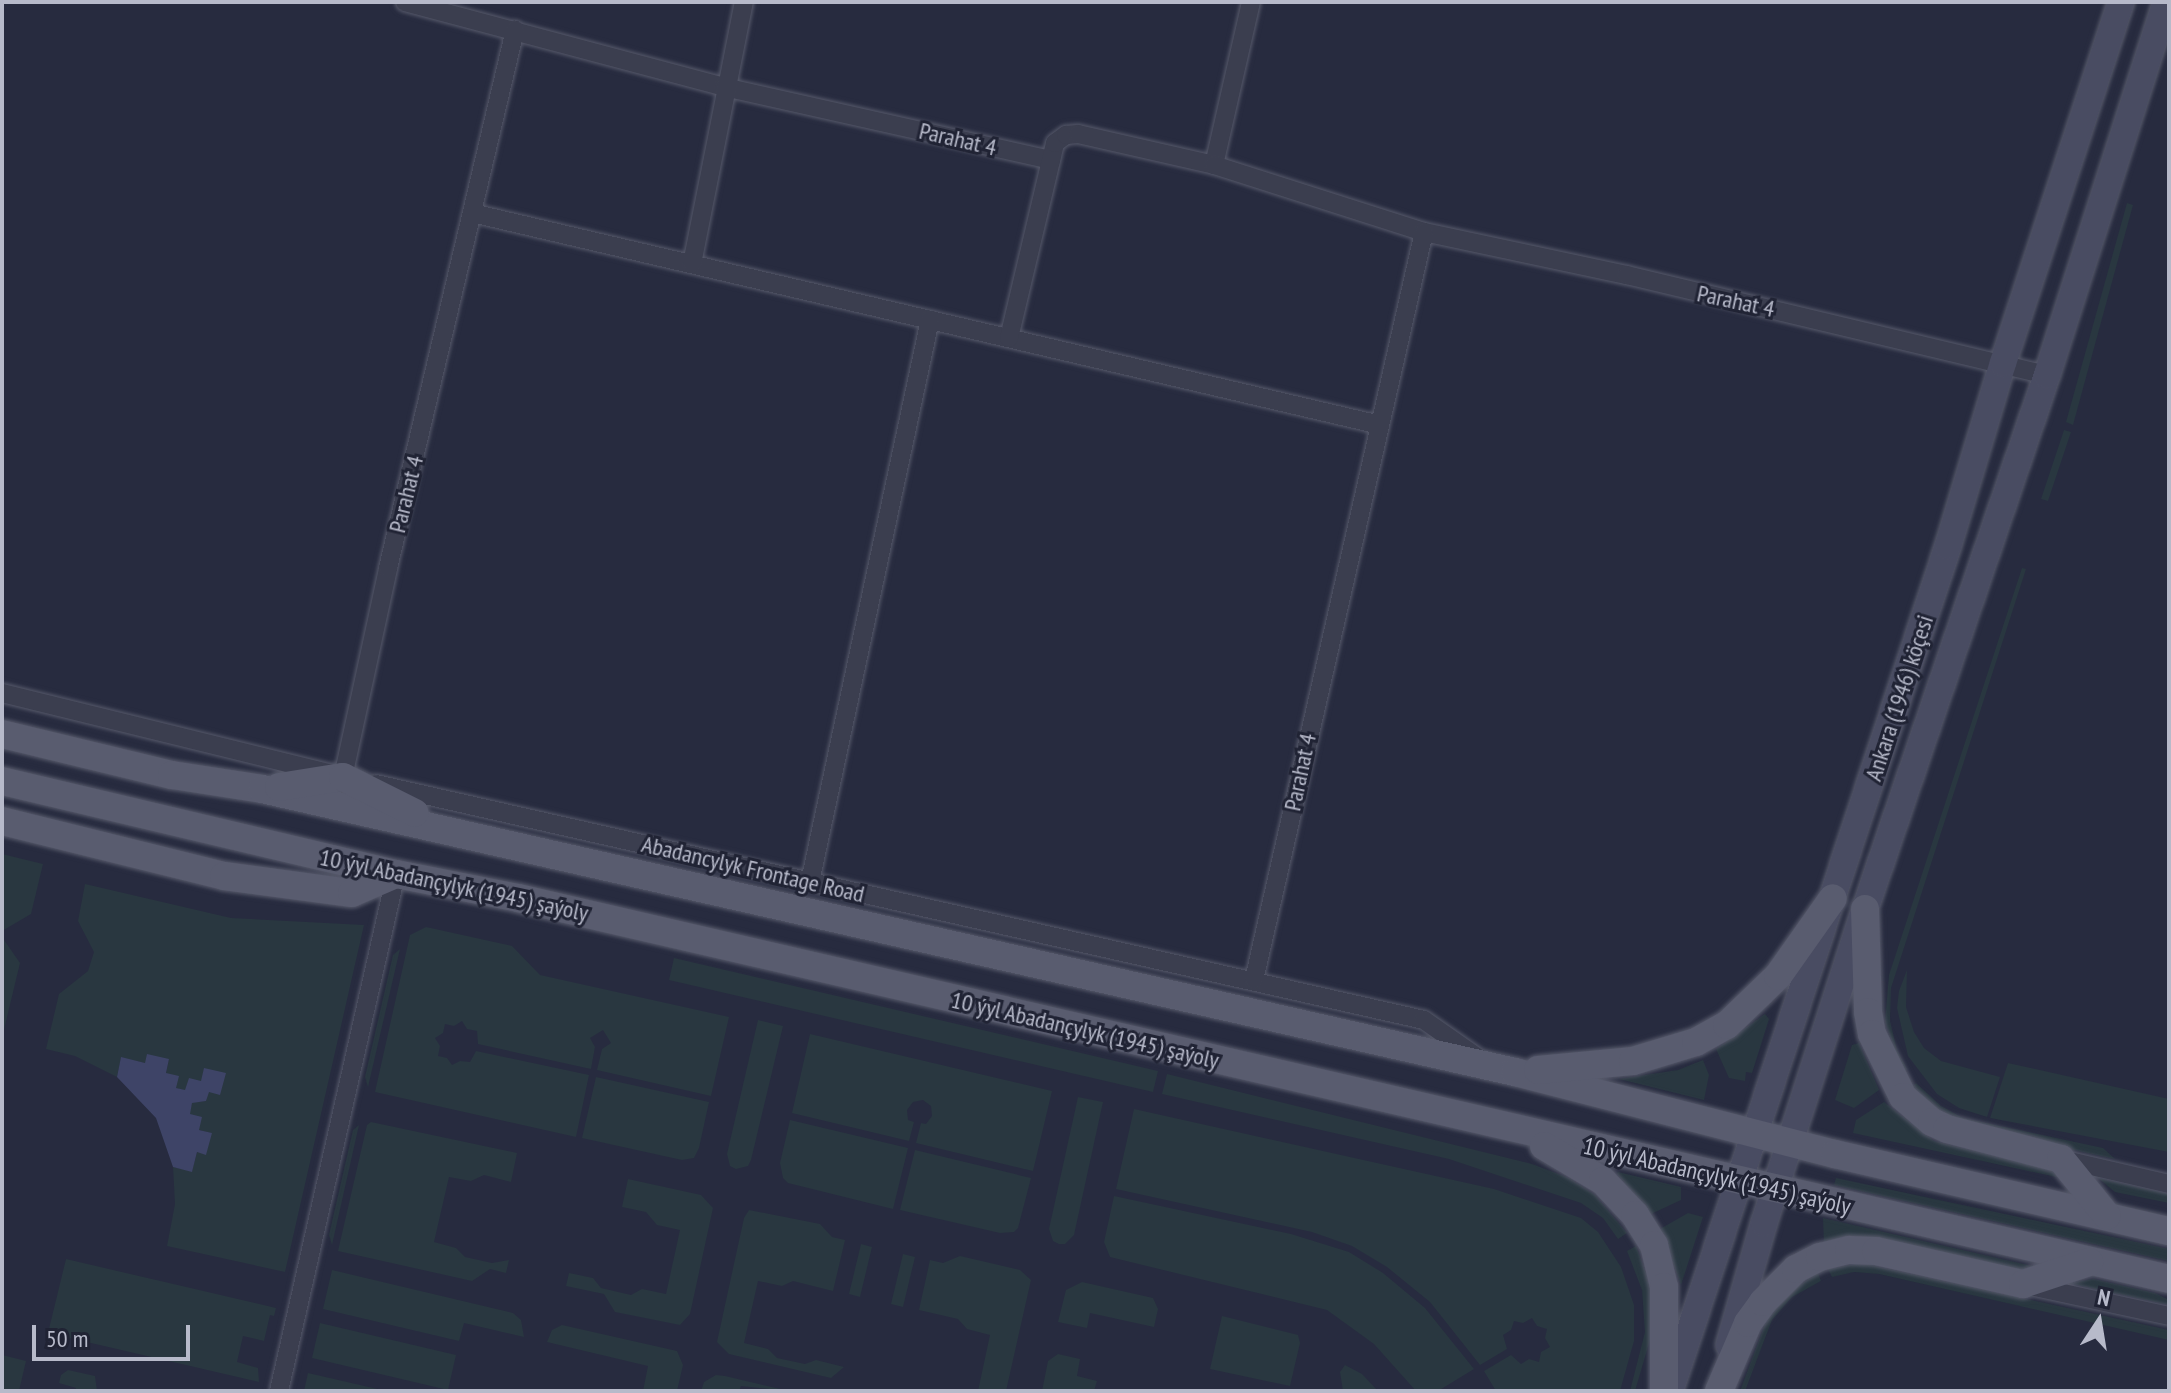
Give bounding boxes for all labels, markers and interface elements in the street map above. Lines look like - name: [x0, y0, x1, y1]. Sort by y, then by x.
- street label: Parahat 4: [916, 116, 1000, 162]
- street label: Parahat 4: [1695, 279, 1777, 323]
- street label: Parahat 4: [383, 452, 429, 536]
- street label: Ankara (1946) köçesi: [1859, 612, 1939, 784]
- street label: Parahat 4: [1278, 731, 1322, 813]
- street label: Abadancylyk Frontage Road: [639, 829, 867, 909]
- street label: 10 ýyl Abadançylyk (1945) şaýoly: [316, 842, 592, 928]
- street label: 10 ýyl Abadançylyk (1945) şaýoly: [948, 985, 1222, 1075]
- street label: 10 ýyl Abadançylyk (1945) şaýoly: [1580, 1131, 1854, 1221]
- north arrow: [2059, 1281, 2139, 1361]
- text: N: [2095, 1283, 2113, 1312]
- scale bar: [36, 1309, 194, 1359]
- text: 50 m: [46, 1323, 88, 1354]

